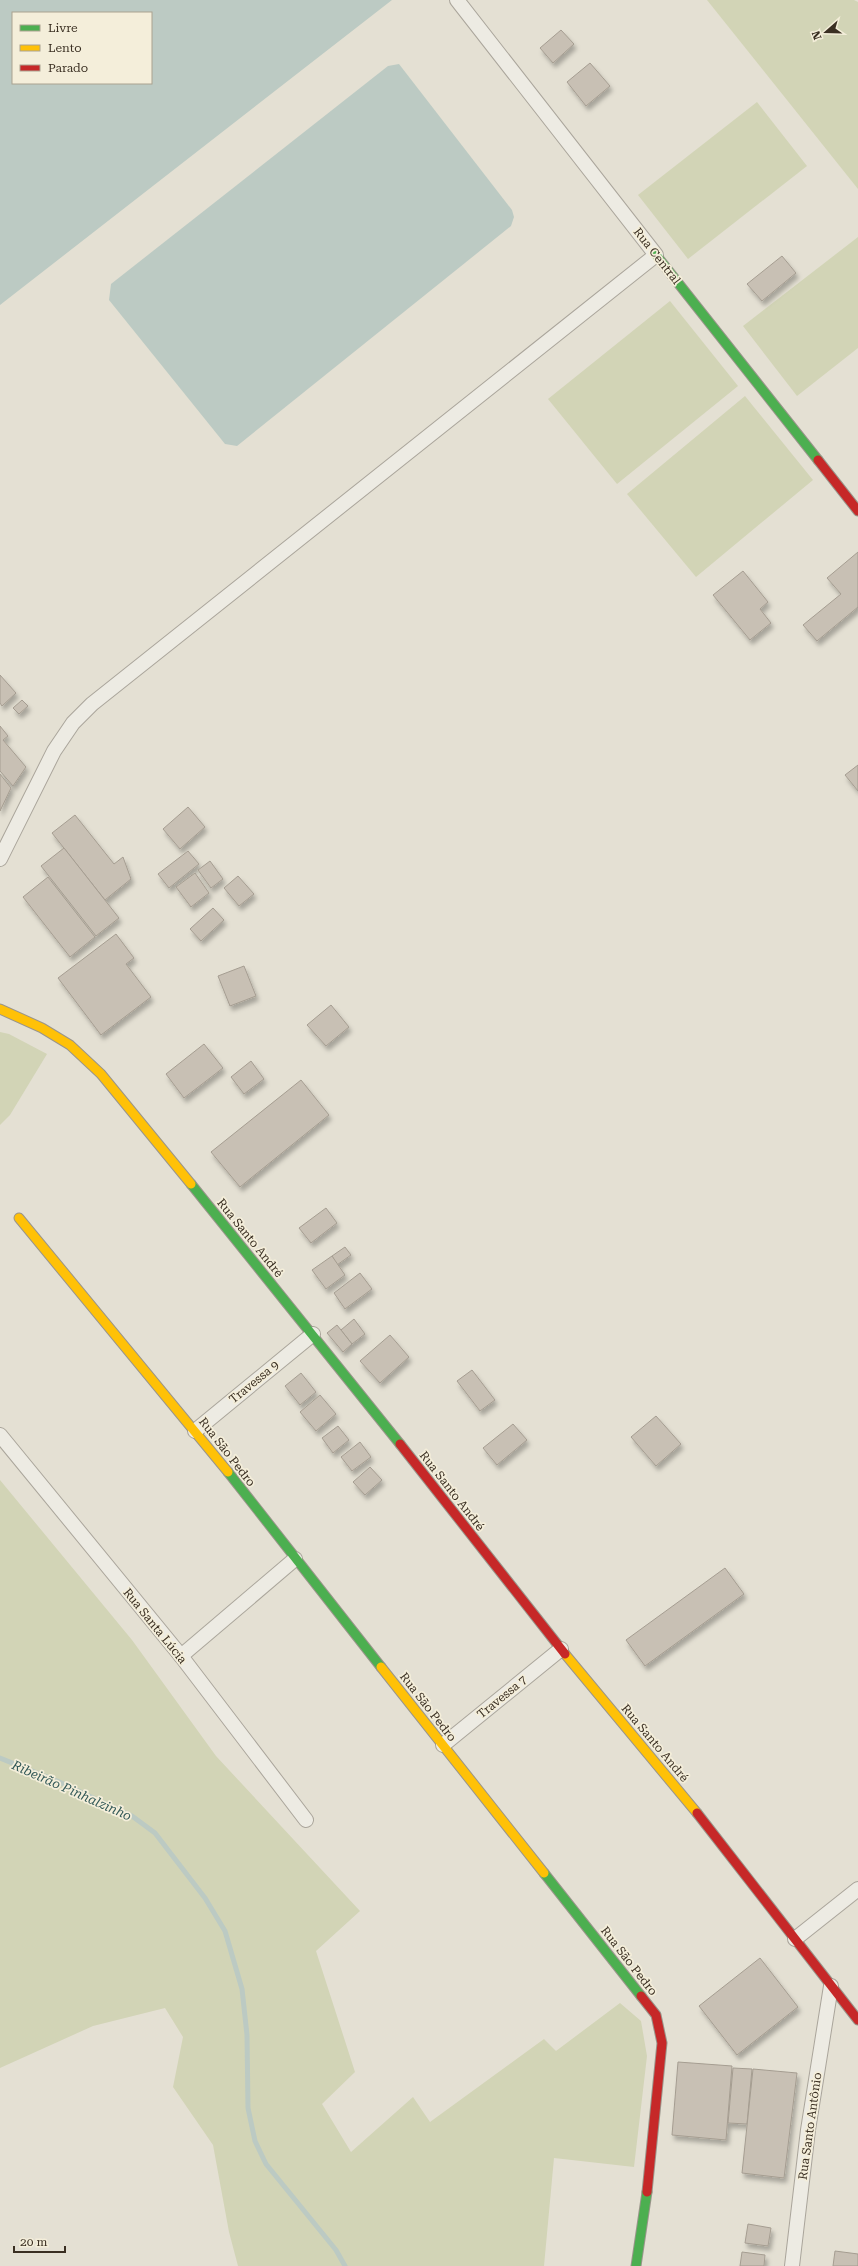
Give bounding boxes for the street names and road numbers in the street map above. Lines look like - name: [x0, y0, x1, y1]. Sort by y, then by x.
- street label: Rua Central: [631, 225, 684, 287]
- street label: Rua Santo André: [214, 1196, 286, 1280]
- street label: Travessa 9: [226, 1358, 282, 1406]
- street label: Rua São Pedro: [196, 1415, 258, 1489]
- street label: Rua Santo André: [417, 1449, 488, 1534]
- street label: Rua Santa Lúcia: [120, 1586, 190, 1667]
- street label: Rua São Pedro: [397, 1670, 459, 1744]
- street label: Travessa 7: [474, 1673, 530, 1721]
- street label: Rua Santo André: [618, 1701, 692, 1785]
- street label: Rua São Pedro: [598, 1924, 660, 1998]
- street label: Rua Santo Antônio: [796, 2071, 824, 2181]

